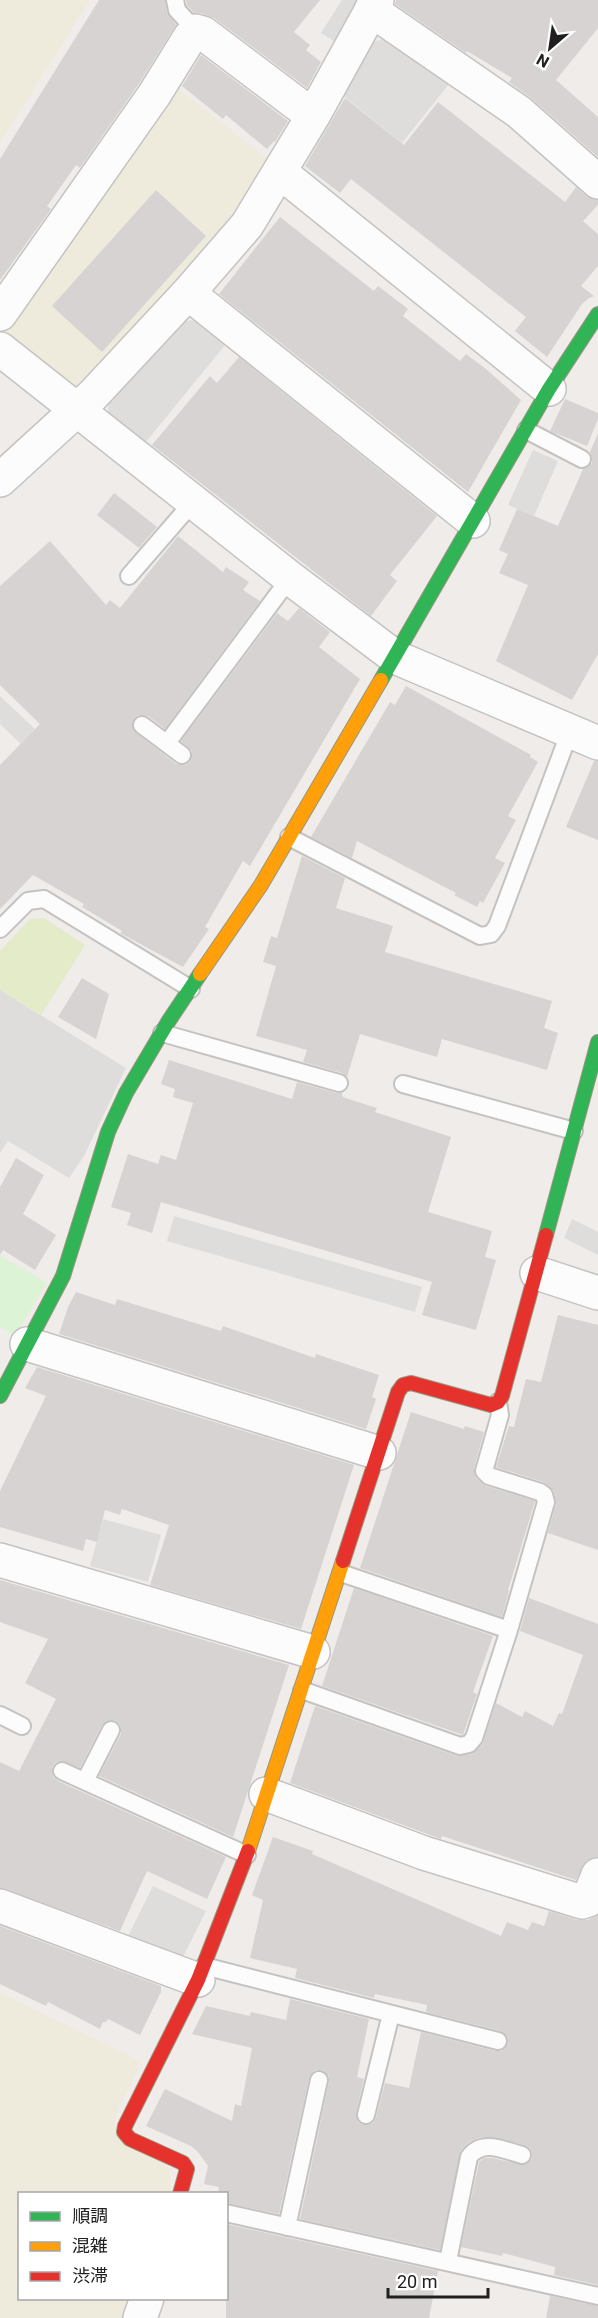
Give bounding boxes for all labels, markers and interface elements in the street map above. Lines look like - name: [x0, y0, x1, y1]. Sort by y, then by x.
- north arrow: [520, 18, 580, 78]
- text: N: [533, 50, 553, 72]
- legend: [18, 2192, 228, 2300]
- text: 順調: [72, 2205, 108, 2226]
- text: 混雑: [72, 2235, 108, 2256]
- scale bar: [388, 2261, 488, 2299]
- text: 渋滞: [72, 2265, 108, 2286]
- text: 20 m: [397, 2271, 437, 2292]

